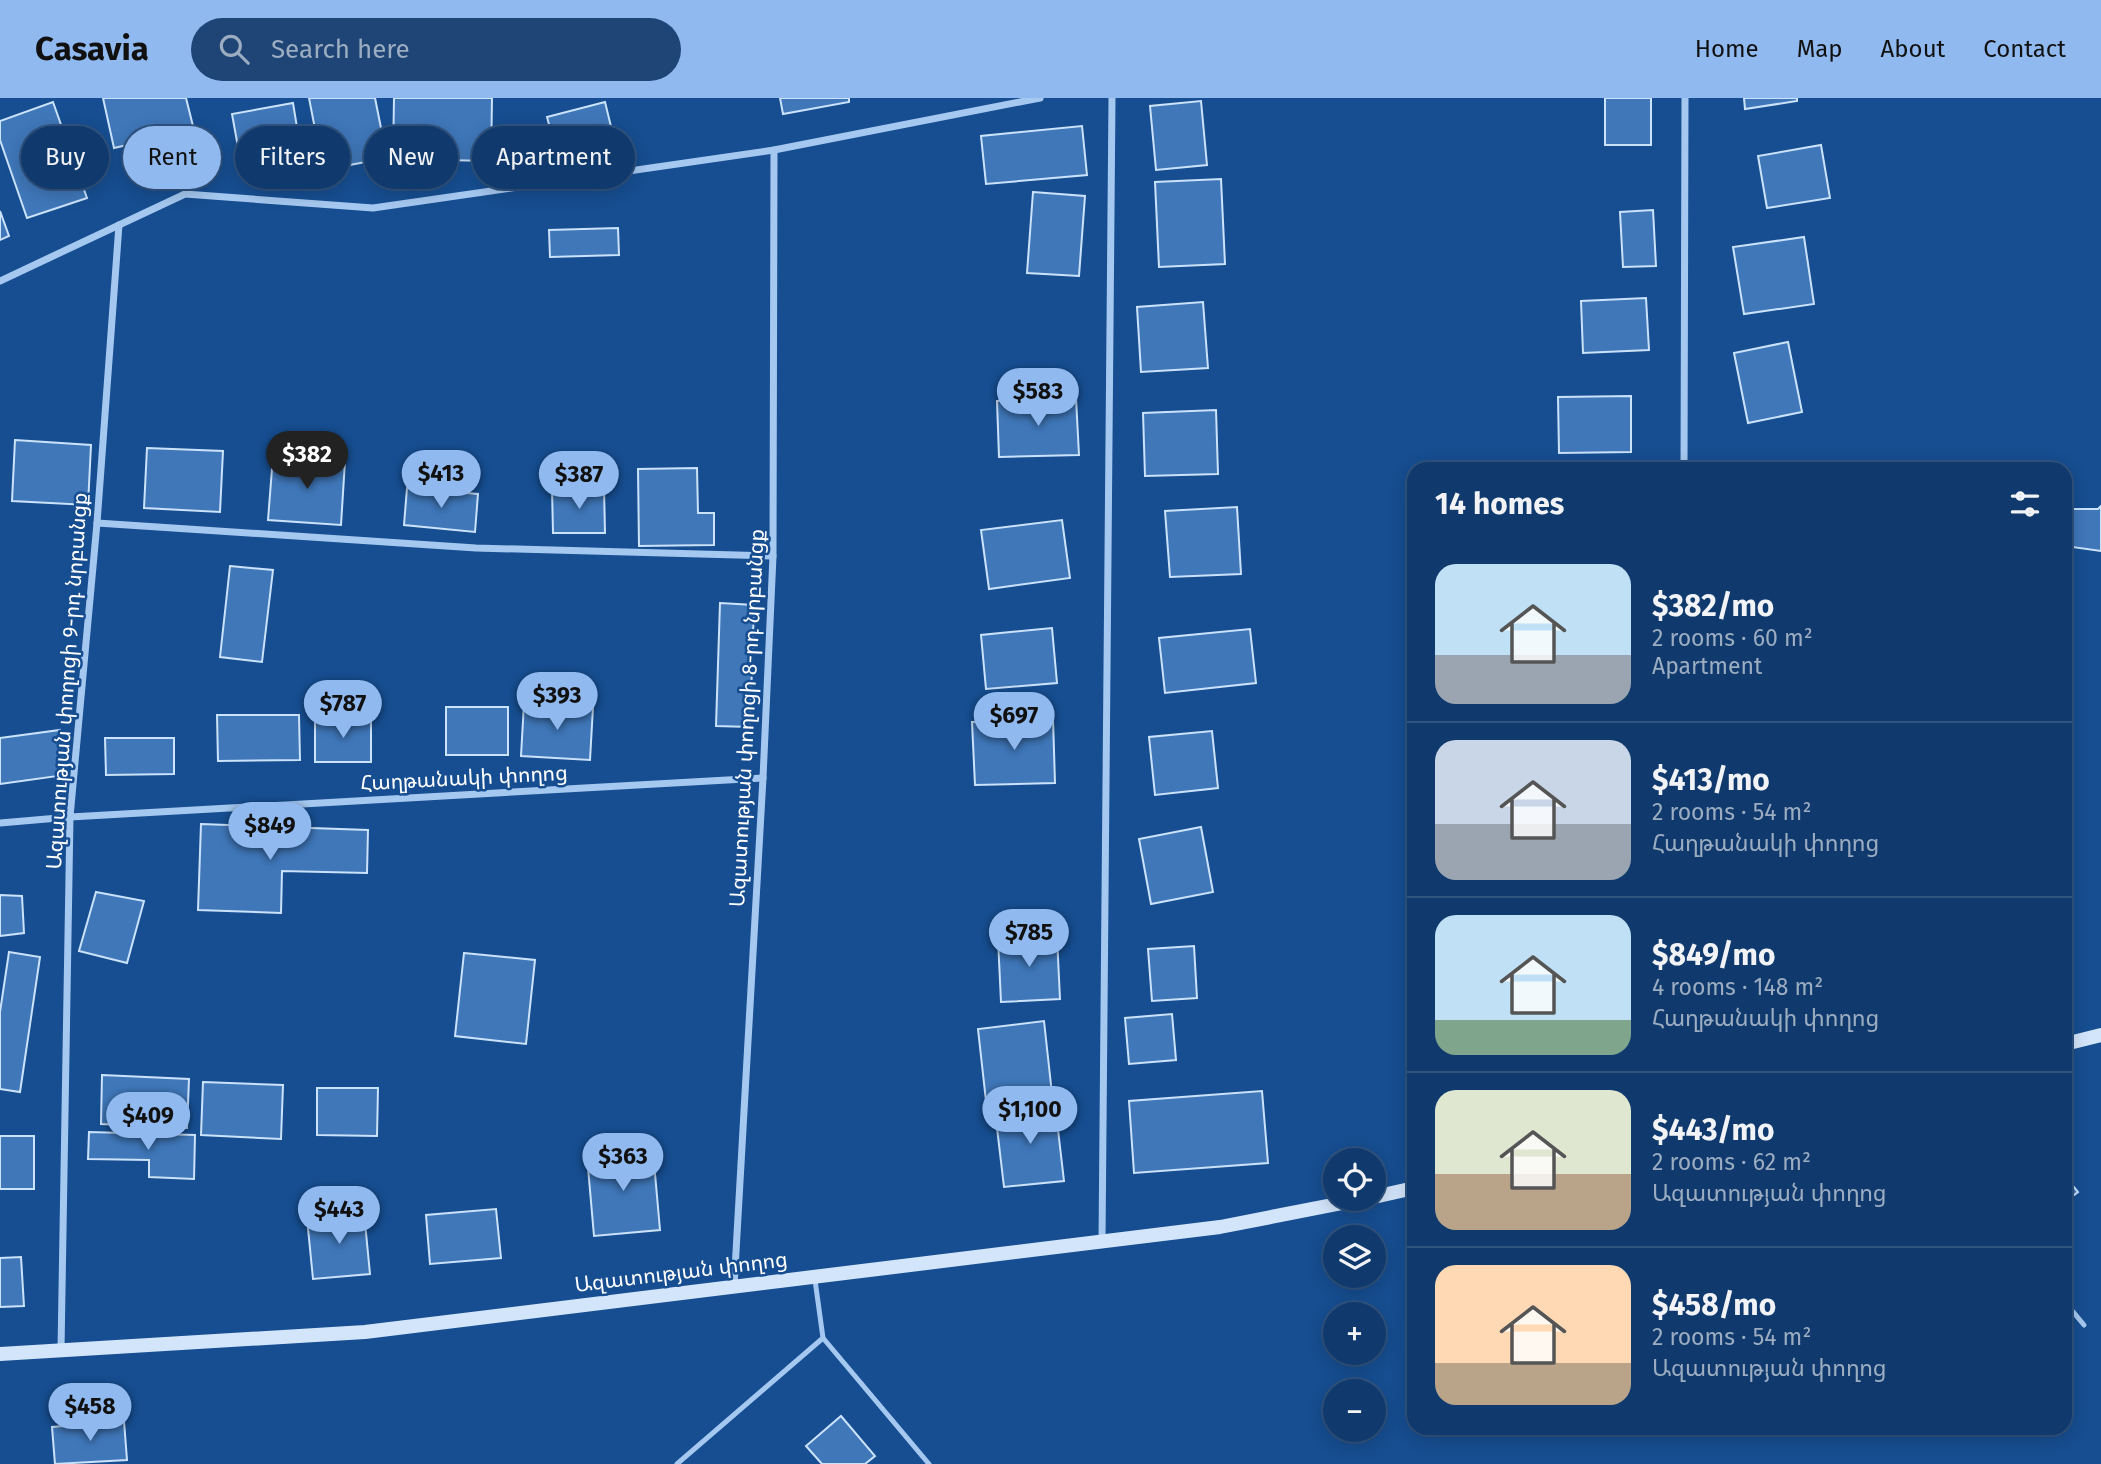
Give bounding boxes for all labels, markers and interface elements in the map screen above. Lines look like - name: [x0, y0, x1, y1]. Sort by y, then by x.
- search box: [191, 18, 681, 81]
- text: Casavia: [35, 29, 149, 69]
- icon: search: [215, 30, 253, 68]
- text: Search here: [271, 34, 410, 65]
- text: Home: [1695, 35, 1759, 63]
- text: Map: [1797, 35, 1843, 63]
- text: About: [1881, 35, 1945, 63]
- text: Contact: [1983, 35, 2066, 63]
- chip: Buy: [21, 126, 109, 189]
- chip: Rent: [123, 126, 221, 189]
- chip: Filters: [235, 126, 350, 189]
- chip: New: [364, 126, 458, 189]
- chip: Apartment: [472, 126, 635, 189]
- pin: $583: [997, 368, 1079, 428]
- text: $583: [1013, 377, 1063, 405]
- pin: $382: [266, 432, 348, 491]
- text: $382: [282, 440, 332, 468]
- pin: $413: [400, 450, 482, 510]
- pin: $387: [538, 452, 620, 511]
- text: $413: [418, 459, 464, 487]
- text: $387: [555, 460, 603, 488]
- icon: filters: [2006, 485, 2044, 523]
- text: 14 homes: [1435, 486, 1564, 522]
- street label: Ազատության փողոցի 9-րդ նրբանցք: [41, 492, 93, 870]
- street label: Ազատության փողոցի 8-րդ նրբանցք: [724, 528, 770, 908]
- text: $382/mo: [1652, 588, 1774, 624]
- icon: home: [1491, 592, 1575, 676]
- text: 2 rooms · 60 m²: [1652, 624, 1813, 652]
- text: Apartment: [1652, 652, 1762, 680]
- pin: $393: [516, 672, 598, 732]
- pin: $787: [302, 680, 384, 740]
- text: $393: [533, 681, 581, 709]
- text: $787: [320, 689, 366, 717]
- pin: $697: [973, 692, 1055, 752]
- text: $697: [990, 701, 1038, 729]
- street label: Հաղթանակի փողոց: [360, 760, 568, 796]
- text: $413/mo: [1652, 762, 1770, 798]
- icon: home: [1491, 768, 1575, 852]
- text: 2 rooms · 54 m²: [1652, 798, 1811, 826]
- pin: $849: [229, 802, 311, 862]
- text: $849: [244, 811, 296, 839]
- text: Հաղթանակի փողոց: [1652, 829, 1879, 857]
- pin: $785: [988, 910, 1070, 969]
- text: $785: [1005, 918, 1053, 946]
- text: $849/mo: [1652, 937, 1775, 973]
- icon: home: [1491, 943, 1575, 1027]
- text: 4 rooms · 148 m²: [1652, 973, 1823, 1001]
- text: Հաղթանակի փողոց: [1652, 1004, 1879, 1032]
- pin: $1,100: [973, 1086, 1087, 1146]
- pin: $409: [107, 1093, 189, 1152]
- text: $1,100: [998, 1095, 1062, 1123]
- text: $409: [122, 1101, 174, 1129]
- text: $443/mo: [1652, 1112, 1774, 1148]
- icon: home: [1491, 1118, 1575, 1202]
- pin: $363: [582, 1134, 664, 1193]
- text: $363: [598, 1142, 648, 1170]
- map controls: [1323, 1148, 1386, 1442]
- button: locate: [1323, 1148, 1386, 1211]
- text: 2 rooms · 62 m²: [1652, 1148, 1811, 1176]
- text: Ազատության փողոց: [1652, 1179, 1887, 1207]
- pin: $443: [298, 1186, 380, 1246]
- text: $443: [314, 1195, 364, 1223]
- button: layers: [1323, 1225, 1386, 1288]
- street label: Ազատության փողոց: [573, 1246, 789, 1298]
- text: $458/mo: [1652, 1287, 1776, 1323]
- icon: home: [1491, 1293, 1575, 1377]
- button: +: [1323, 1302, 1386, 1365]
- text: 2 rooms · 54 m²: [1652, 1323, 1811, 1351]
- text: Ազատության փողոց: [1652, 1354, 1887, 1382]
- button: −: [1323, 1379, 1386, 1442]
- pin: $458: [49, 1384, 131, 1443]
- text: $458: [64, 1392, 116, 1420]

